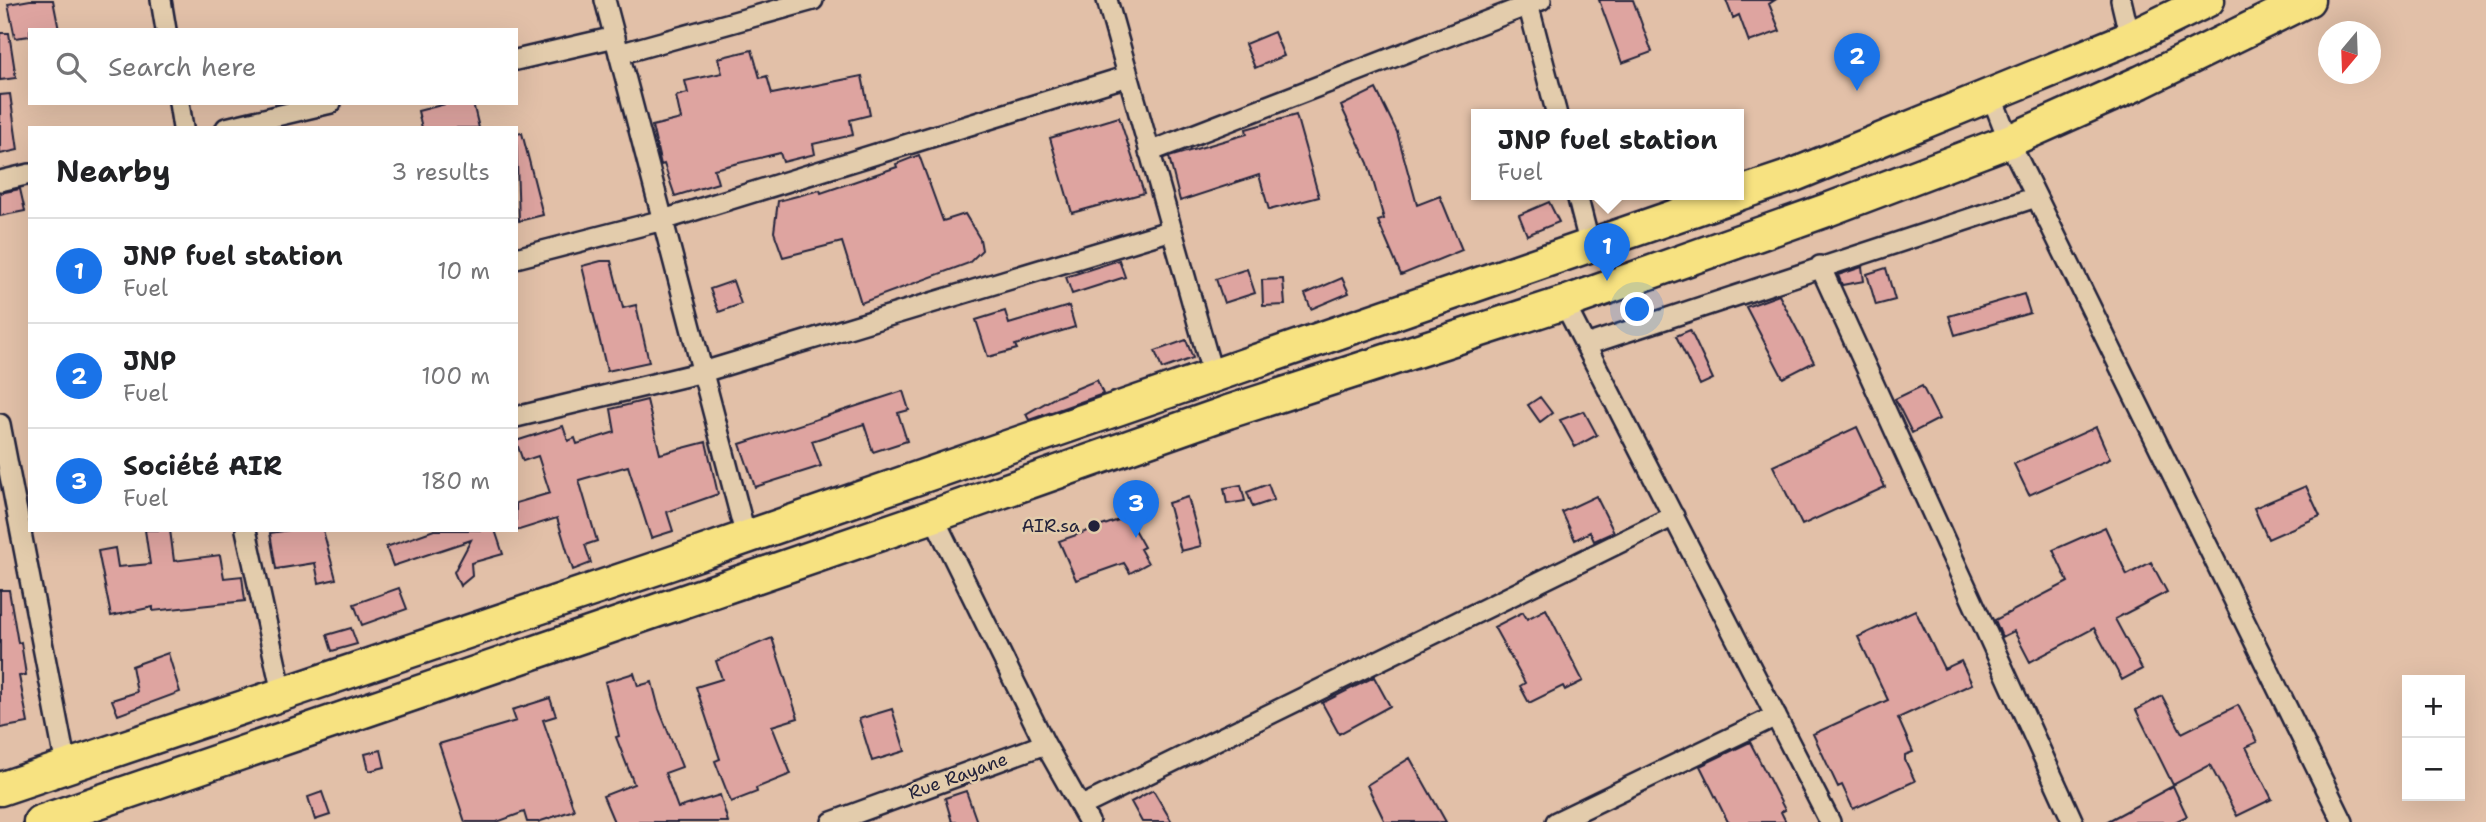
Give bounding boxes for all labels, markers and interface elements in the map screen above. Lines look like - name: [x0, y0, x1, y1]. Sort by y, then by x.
- north arrow: [2318, 21, 2381, 84]
- search box: [28, 28, 518, 105]
- pin: 2: [1834, 33, 1880, 91]
- icon: search: [52, 48, 90, 86]
- text: Search here: [108, 49, 257, 84]
- popup: [1471, 109, 1744, 200]
- text: JNP fuel station: [1498, 122, 1717, 157]
- text: Nearby: [56, 151, 171, 192]
- text: 3 results: [391, 157, 490, 187]
- text: Fuel: [1498, 157, 1543, 187]
- pin: 1: [1584, 223, 1630, 281]
- text: JNP fuel station: [123, 238, 343, 273]
- text: 1: [74, 256, 84, 286]
- text: 10 m: [437, 256, 490, 286]
- text: Fuel: [123, 273, 168, 303]
- your location: [1620, 292, 1654, 326]
- text: JNP: [123, 343, 176, 378]
- text: 2: [71, 361, 87, 391]
- text: 100 m: [421, 361, 490, 391]
- text: Fuel: [123, 378, 168, 408]
- text: Société AIR: [123, 448, 282, 483]
- text: 3: [71, 466, 87, 496]
- text: 180 m: [421, 466, 490, 496]
- pin: 3: [1113, 480, 1159, 538]
- text: Fuel: [123, 483, 168, 513]
- place label: AIR.sa: [1021, 514, 1080, 538]
- marker: AIR.sa: [1086, 518, 1102, 534]
- map controls: [2402, 675, 2465, 801]
- button: +: [2402, 675, 2465, 738]
- button: −: [2402, 738, 2465, 801]
- street label: Rue Rayane: [905, 747, 1011, 805]

